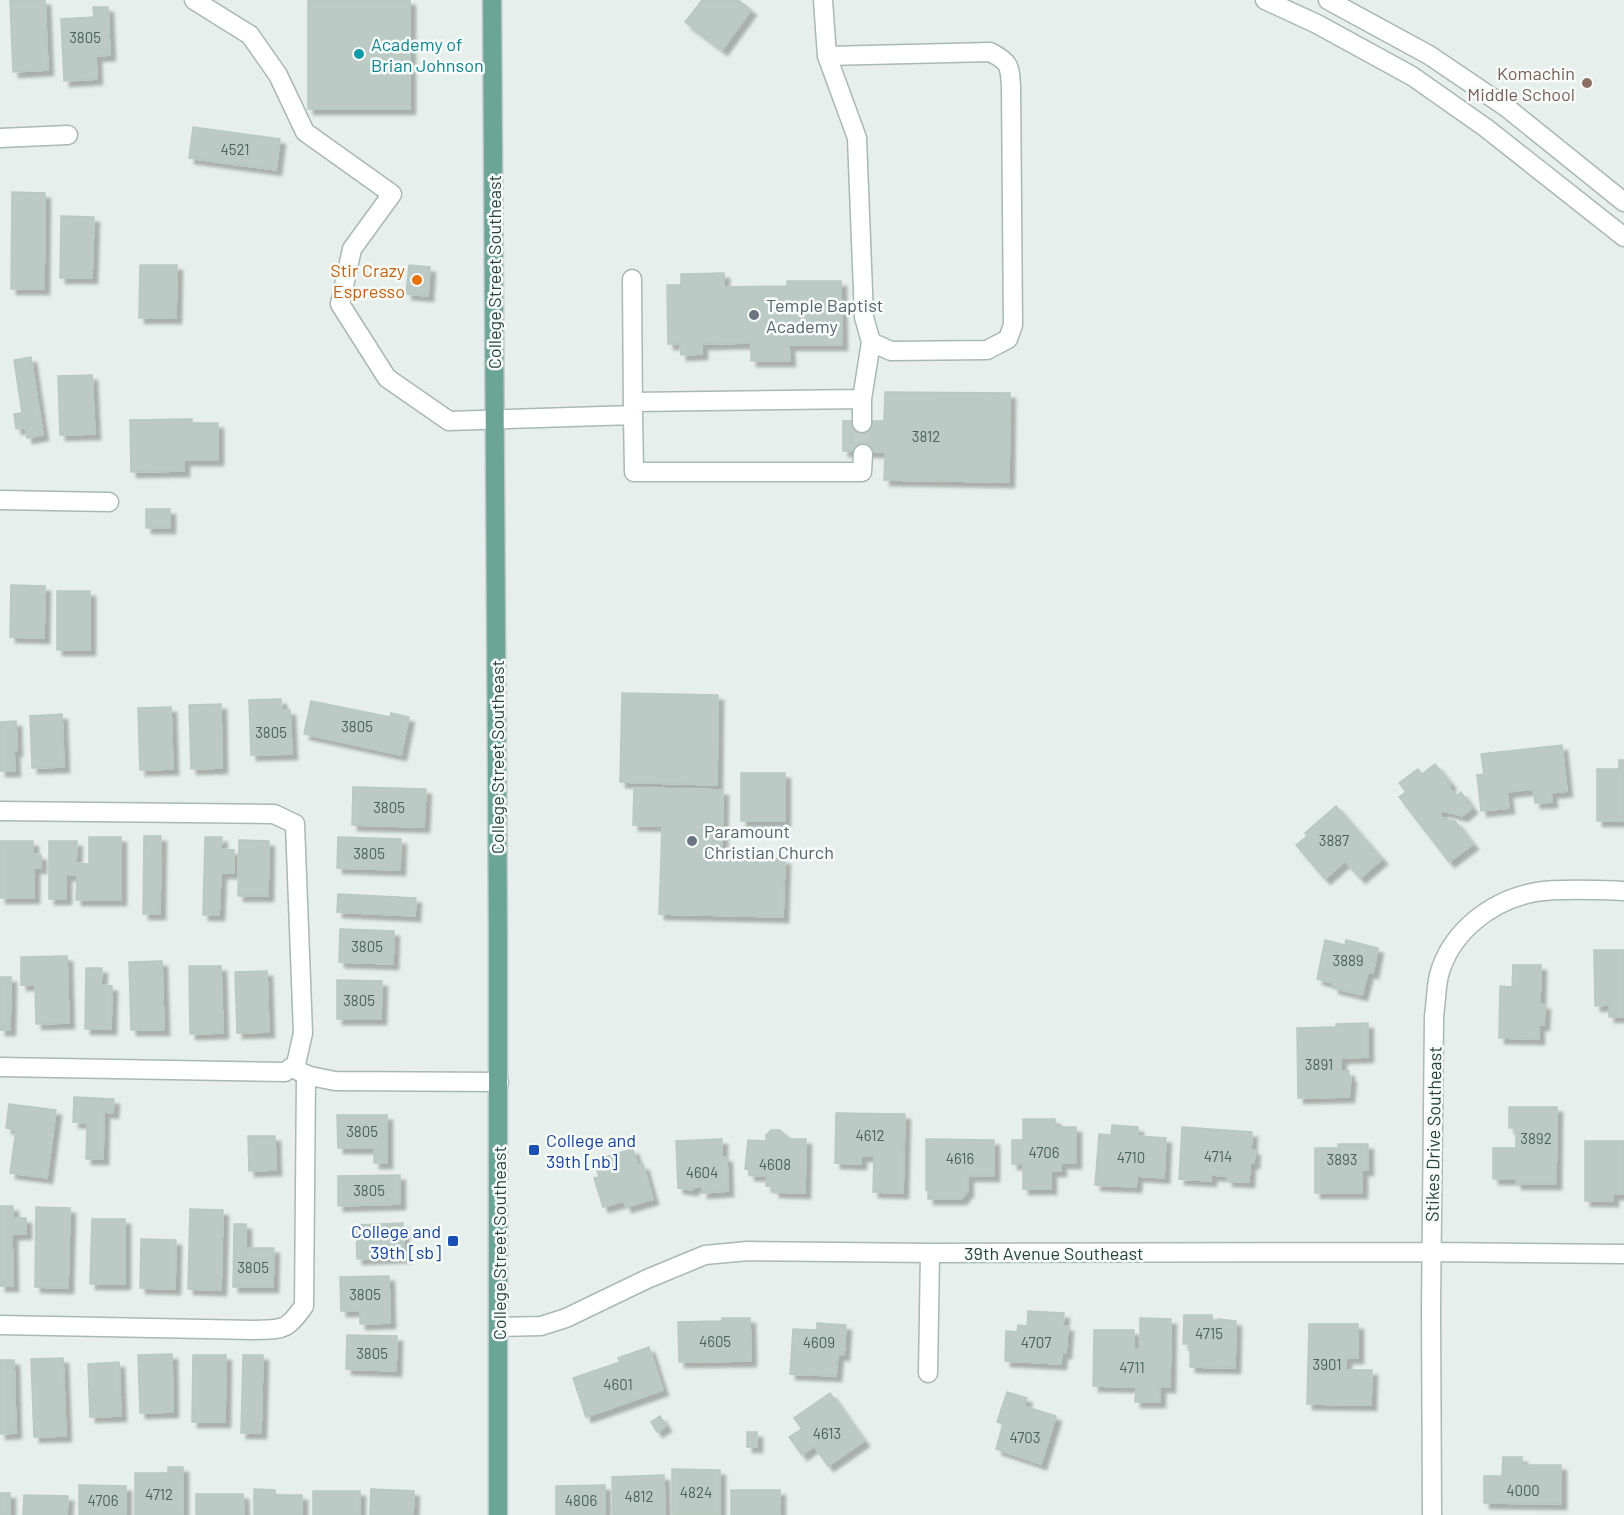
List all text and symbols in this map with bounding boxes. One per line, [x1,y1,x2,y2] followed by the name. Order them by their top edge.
[69,28,101,46] house number: 3805
[371,33,484,76] place label: Academy of Brian Johnson
[352,47,366,61] marker: Academy of Brian Johnson
[1467,62,1575,105] place label: Komachin Middle School
[1580,76,1594,90] marker: Komachin Middle School
[220,140,250,158] house number: 4521
[483,175,505,369] street label: College Street Southeast
[330,259,405,302] place label: Stir Crazy Espresso
[410,273,424,287] marker: Stir Crazy Espresso
[766,294,883,337] place label: Temple Baptist Academy
[747,308,761,322] marker: Temple Baptist Academy
[912,427,940,445] house number: 3812
[486,660,508,854] street label: College Street Southeast
[341,717,373,735] house number: 3805
[255,723,287,741] house number: 3805
[373,798,405,816] house number: 3805
[704,820,834,863] place label: Paramount Christian Church
[1319,831,1349,849] house number: 3887
[685,834,699,848] marker: Paramount Christian Church
[353,844,385,862] house number: 3805
[351,937,383,955] house number: 3805
[1332,951,1364,969] house number: 3889
[343,991,375,1009] house number: 3805
[1420,1046,1446,1222] street label: Stikes Drive Southeast
[1305,1055,1333,1073] house number: 3891
[346,1122,378,1140] house number: 3805
[855,1126,885,1144] house number: 4612
[546,1129,636,1172] place label: College and 39th [nb]
[1520,1129,1552,1147] house number: 3892
[527,1143,541,1157] marker: College and 39th [nb]
[1028,1143,1060,1161] house number: 4706
[488,1146,510,1340] street label: College Street Southeast
[1204,1147,1232,1165] house number: 4714
[1117,1148,1145,1166] house number: 4710
[946,1149,974,1167] house number: 4616
[1326,1150,1358,1168] house number: 3893
[759,1155,791,1173] house number: 4608
[686,1163,718,1181] house number: 4604
[353,1181,385,1199] house number: 3805
[351,1220,441,1263] place label: College and 39th [sb]
[446,1234,460,1248] marker: College and 39th [sb]
[964,1242,1144,1264] street label: 39th Avenue Southeast
[237,1258,269,1276] house number: 3805
[349,1285,381,1303] house number: 3805
[1195,1324,1223,1342] house number: 4715
[699,1332,731,1350] house number: 4605
[803,1333,835,1351] house number: 4609
[1021,1333,1051,1351] house number: 4707
[356,1344,388,1362] house number: 3805
[1313,1355,1341,1373] house number: 3901
[1119,1358,1145,1376] house number: 4711
[603,1375,633,1393] house number: 4601
[813,1424,841,1442] house number: 4613
[1009,1428,1041,1446] house number: 4703
[1506,1481,1540,1499] house number: 4000
[680,1483,712,1501] house number: 4824
[145,1485,173,1503] house number: 4712
[625,1487,653,1505] house number: 4812
[87,1491,119,1509] house number: 4706
[565,1491,597,1509] house number: 4806

